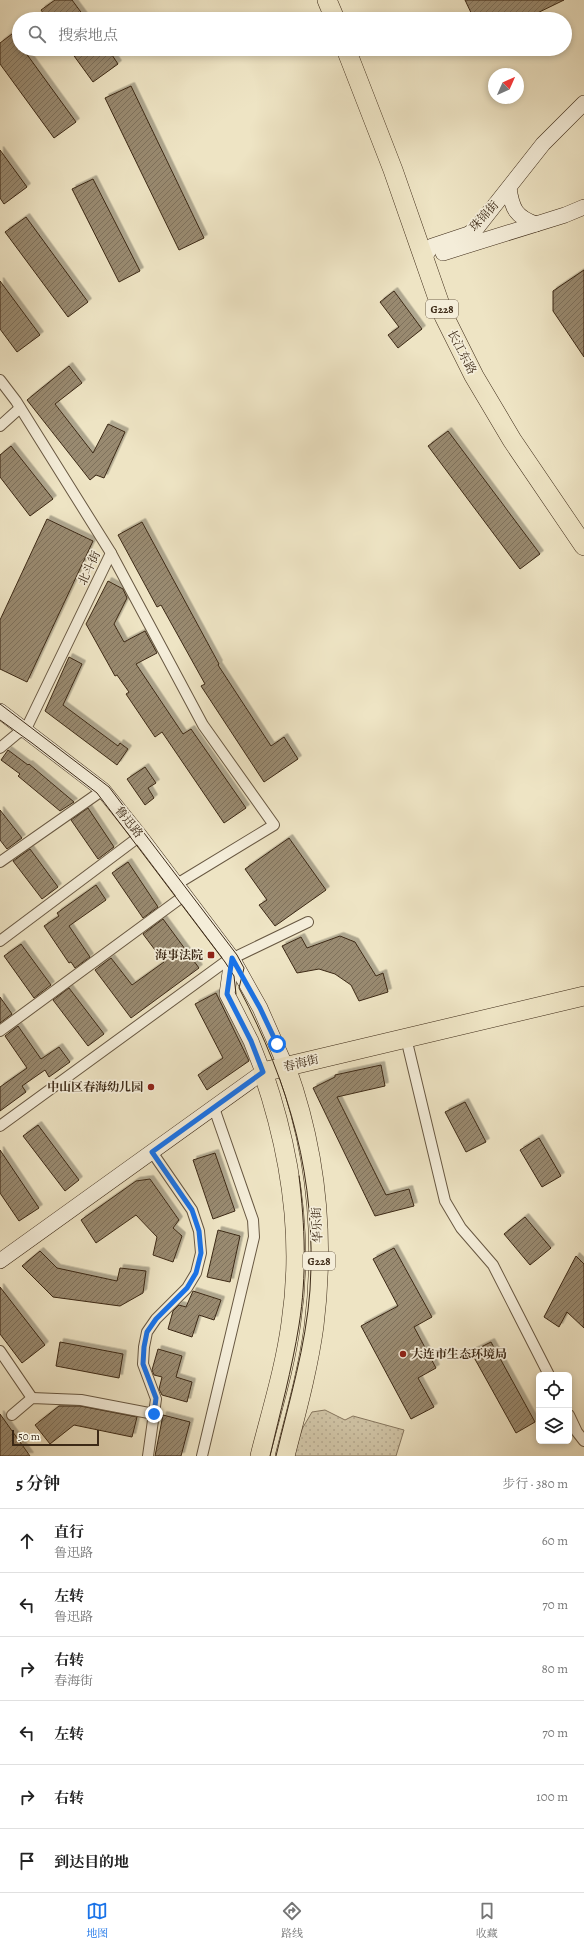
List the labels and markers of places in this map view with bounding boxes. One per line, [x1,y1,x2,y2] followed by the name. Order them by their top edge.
[155,947,203,963] place label: 海事法院
[206,950,216,960] marker: 海事法院
[47,1079,143,1095] place label: 中山区春海幼儿园
[146,1082,156,1092] marker: 中山区春海幼儿园
[411,1346,507,1362] place label: 大连市生态环境局
[398,1349,408,1359] marker: 大连市生态环境局

